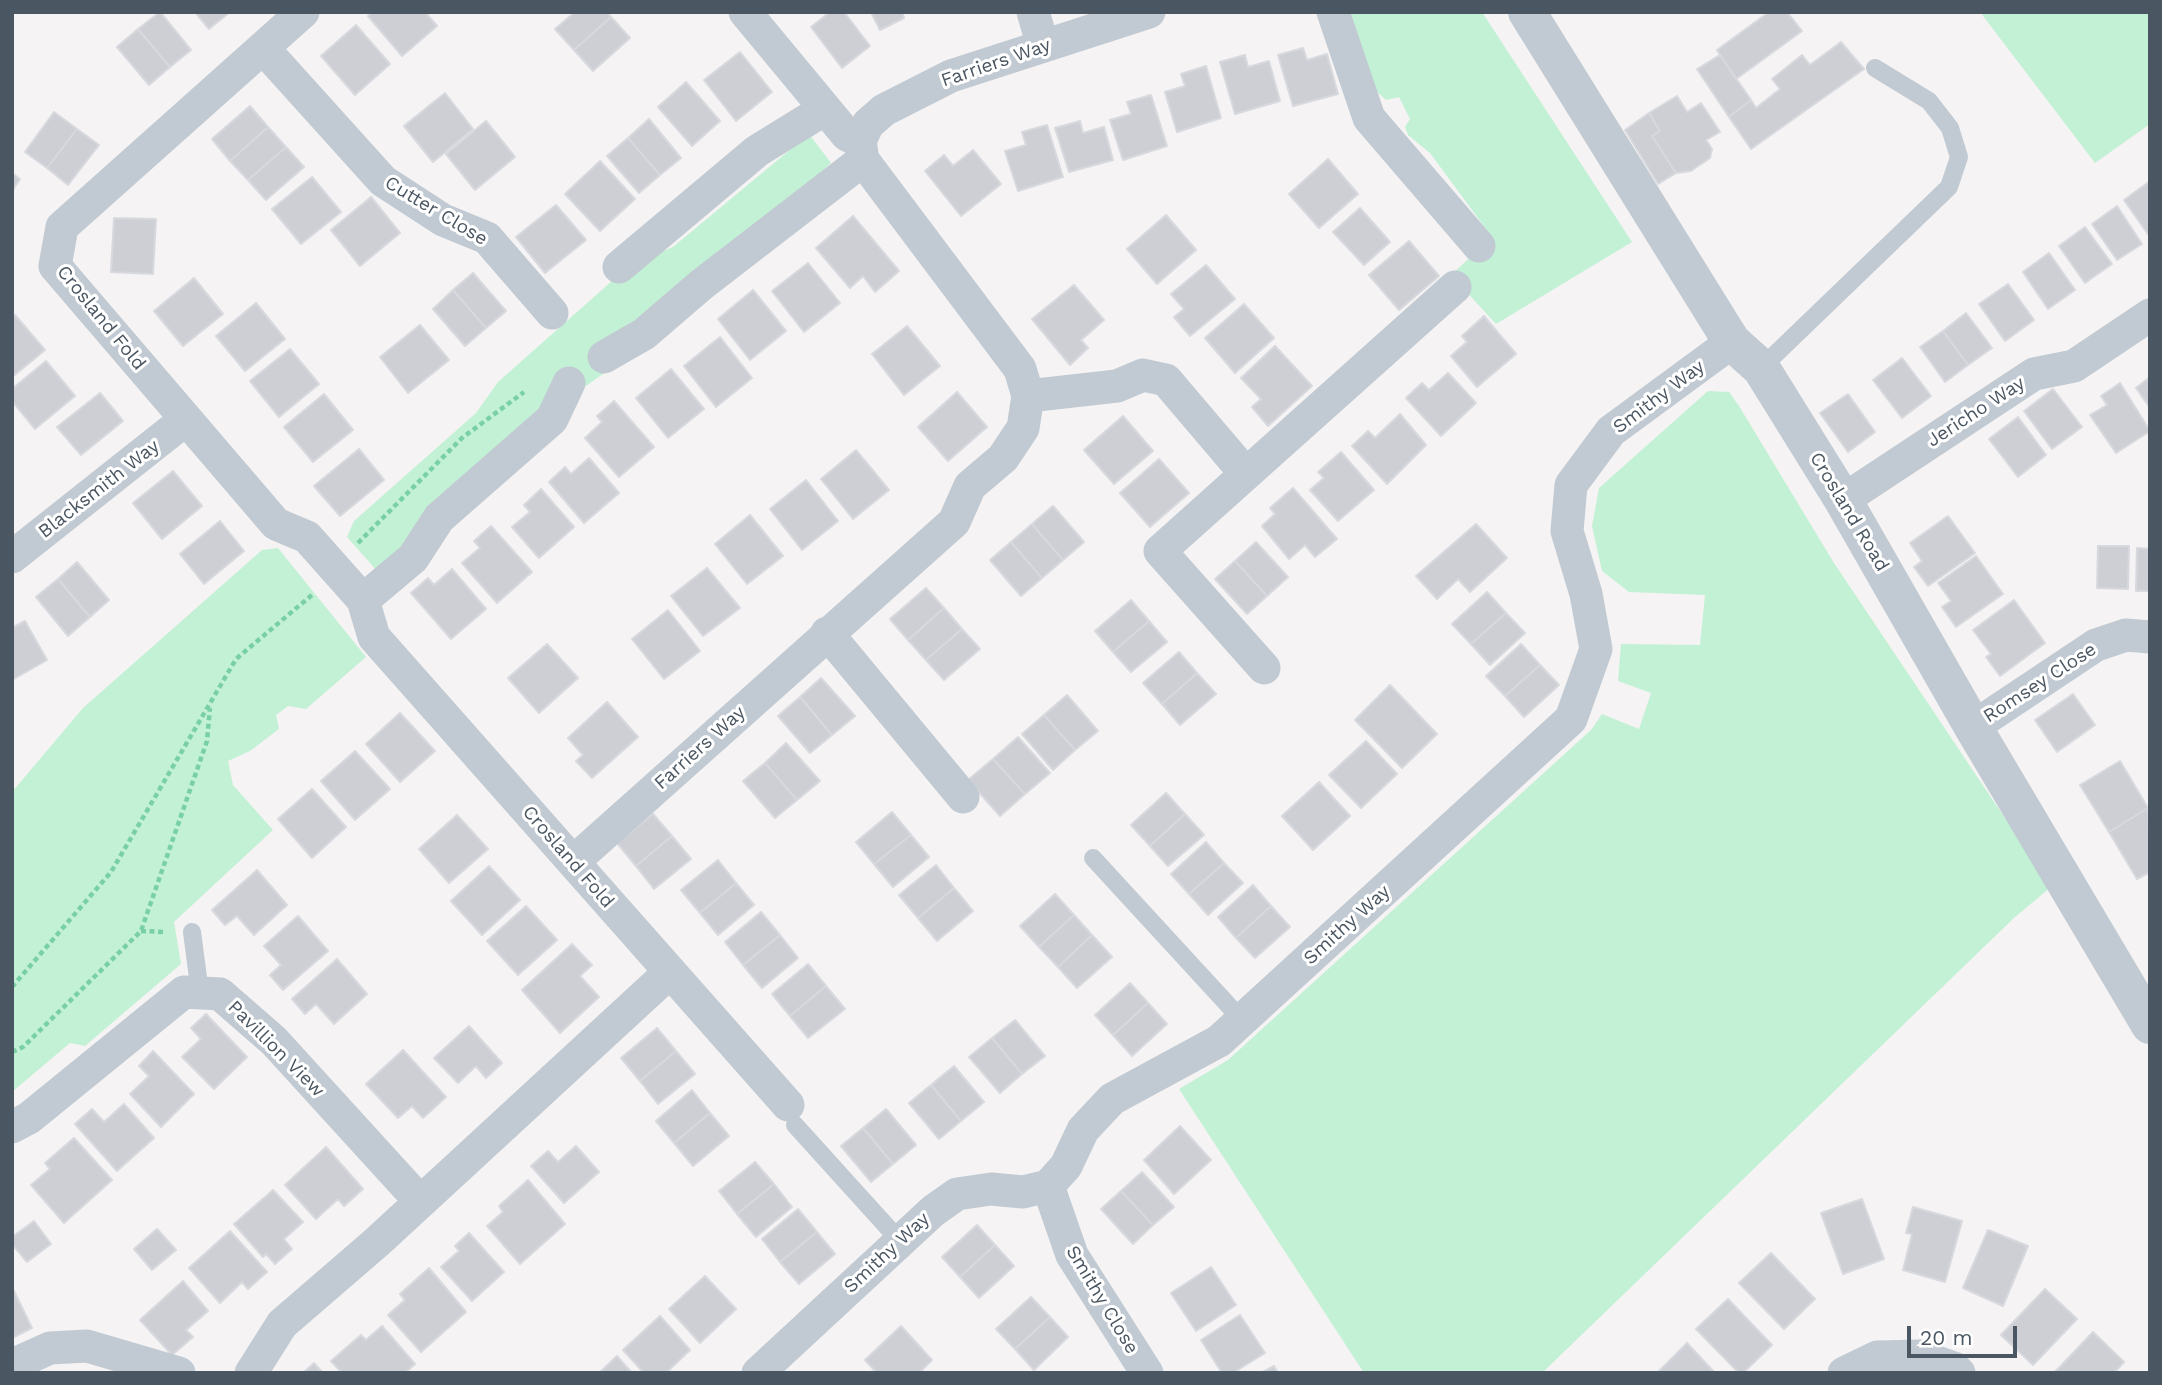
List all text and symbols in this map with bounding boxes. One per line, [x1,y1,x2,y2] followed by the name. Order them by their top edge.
[938,34,1054,92] street label: Farriers Way
[380,171,492,251] street label: Cutter Close
[52,261,150,375] street label: Crosland Fold
[1609,355,1709,439] street label: Smithy Way
[1923,372,2029,452] street label: Jericho Way
[34,435,164,543] street label: Blacksmith Way
[1804,448,1894,576] street label: Crosland Road
[1979,638,2101,728] street label: Romsey Close
[650,701,750,795] street label: Farriers Way
[517,801,619,913] street label: Crosland Fold
[1299,880,1395,970] street label: Smithy Way
[223,996,329,1102] street label: Pavillion View
[840,1208,934,1298] street label: Smithy Way
[1061,1242,1143,1358] street label: Smithy Close
[1910,1312,2020,1356] scale bar
[1920,1325,1972,1350] text: 20 m

